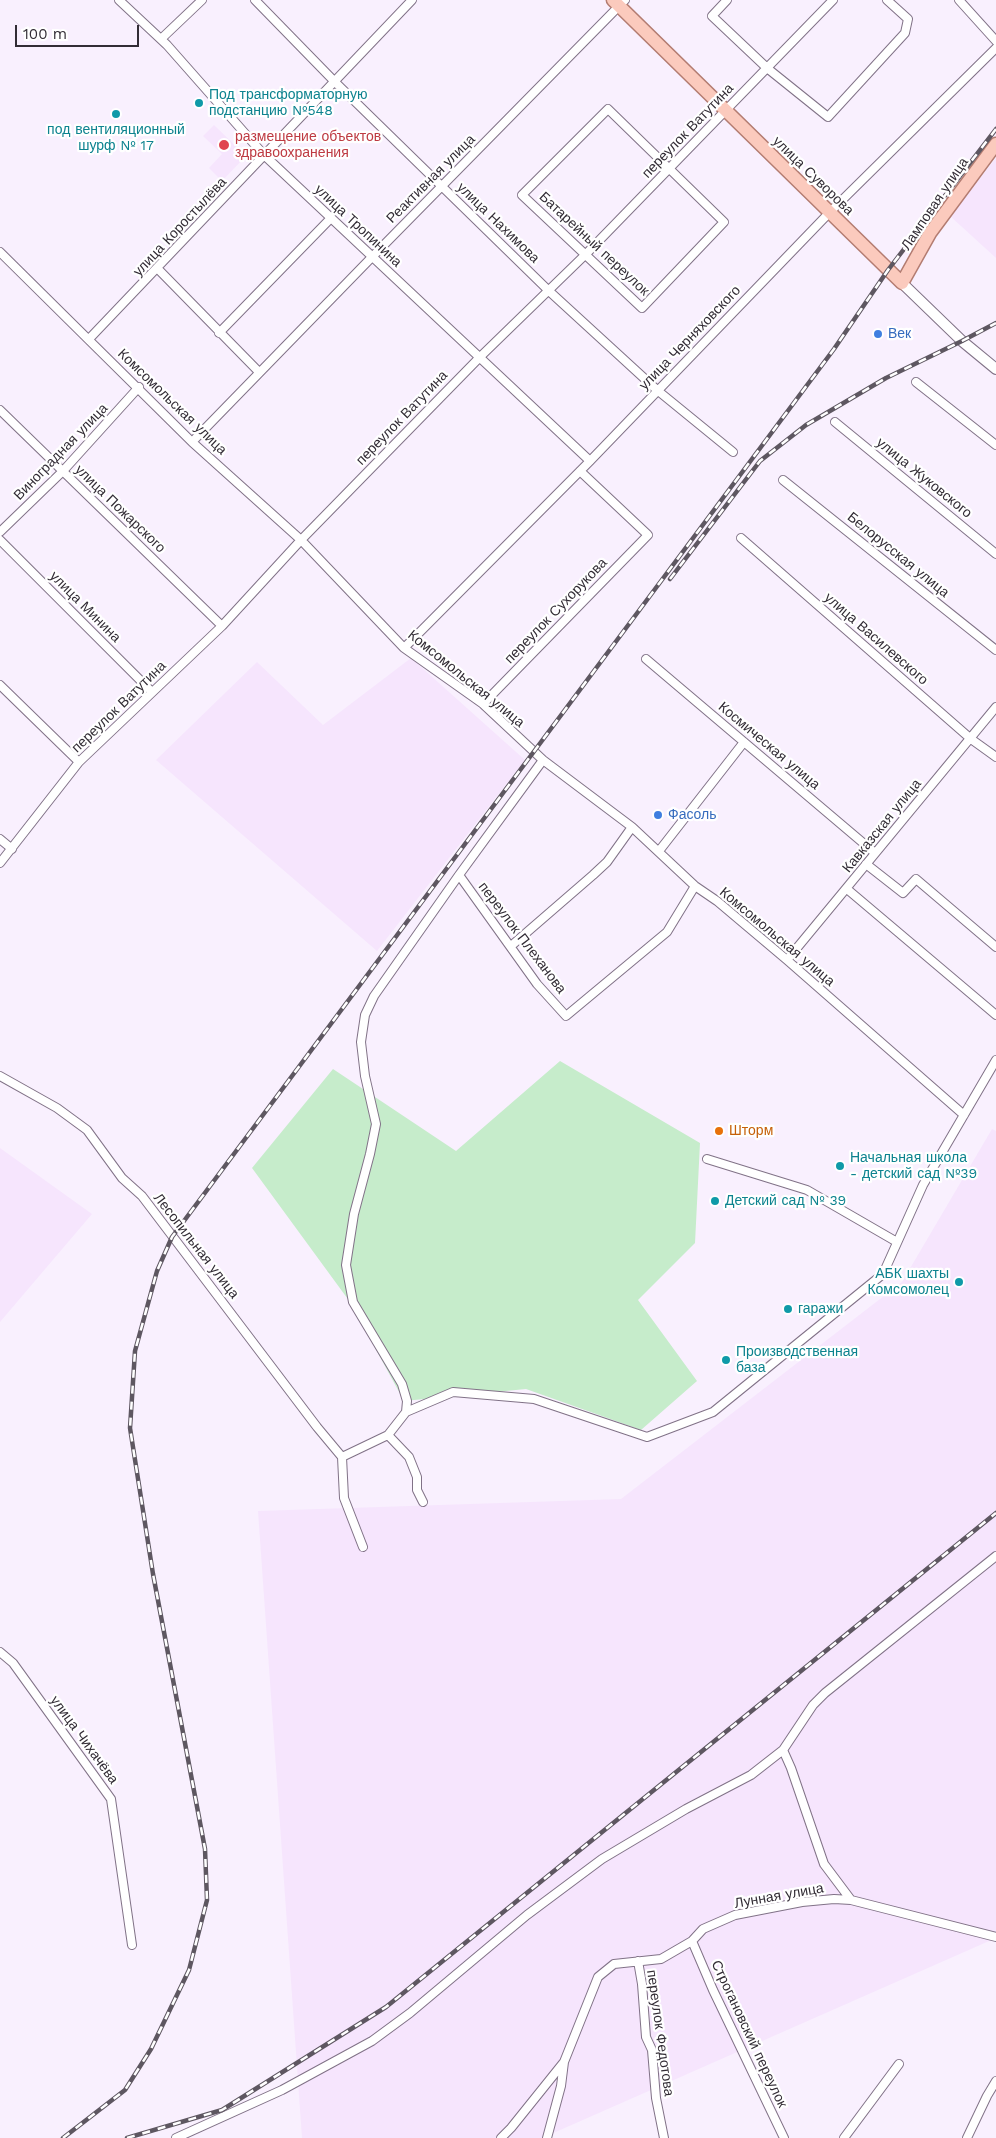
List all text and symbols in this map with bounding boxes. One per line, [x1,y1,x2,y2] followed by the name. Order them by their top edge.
[18,15,141,47] scale bar
[23,25,67,43] text: 100 m
[639,80,737,182] street label: переулок Ватутина
[209,87,367,120] place label: Под трансформаторную подстанцию №548
[193,97,205,109] marker: Под трансформаторную подстанцию №548
[110,108,122,120] marker: под вентиляционный шурф № 17
[47,122,185,154] place label: под вентиляционный шурф № 17
[235,129,381,162] place label: размещение объектов здравоохранения
[383,131,479,227] street label: Реактивная улица
[769,133,857,219] street label: улица Суворова
[217,138,231,152] marker: размещение объектов здравоохранения
[898,155,972,253] street label: Ламповая улица
[130,174,230,280] street label: улица Коростылёва
[453,179,543,267] street label: улица Нахимова
[311,181,405,271] street label: улица Тропинина
[536,189,652,299] street label: Батарейный переулок
[636,282,744,394] street label: улица Черняховского
[888,326,911,342] place label: Век
[872,328,884,340] marker: Век
[114,346,230,458] street label: Комсомольская улица
[353,367,451,469] street label: переулок Ватутина
[11,400,111,504] street label: Виноградная улица
[873,434,975,522] street label: улица Жуковского
[71,461,169,557] street label: улица Пожарского
[844,509,952,601] street label: Белорусская улица
[501,555,611,667] street label: переулок Сухорукова
[46,568,124,646] street label: улица Минина
[821,589,931,689] street label: улица Василевского
[404,627,528,731] street label: Комсомольская улица
[68,658,170,756] street label: переулок Ватутина
[715,699,823,793] street label: Космическая улица
[839,776,925,876] street label: Кавказская улица
[668,807,717,823] place label: Фасоль
[652,809,664,821] marker: Фасоль
[475,879,569,997] street label: переулок Плеханова
[716,884,838,990] street label: Комсомольская улица
[729,1123,773,1139] place label: Шторм
[713,1125,725,1137] marker: Шторм
[850,1150,977,1182] place label: Начальная школа - детский сад №39
[834,1160,846,1172] marker: Начальная школа - детский сад №39
[150,1190,242,1302] street label: Лесопильная улица
[725,1193,846,1209] place label: Детский сад № 39
[709,1195,721,1207] marker: Детский сад № 39
[867,1266,949,1298] place label: АБК шахты Комсомолец
[953,1276,965,1288] marker: АБК шахты Комсомолец
[798,1301,843,1317] place label: гаражи
[782,1303,794,1315] marker: гаражи
[736,1344,858,1376] place label: Производственная база
[720,1354,732,1366] marker: Производственная база
[46,1693,122,1787] street label: улица Чихачёва
[733,1880,825,1912] street label: Лунная улица
[707,1958,791,2110] street label: Строгановский переулок
[643,1969,677,2097] street label: переулок Федотова

